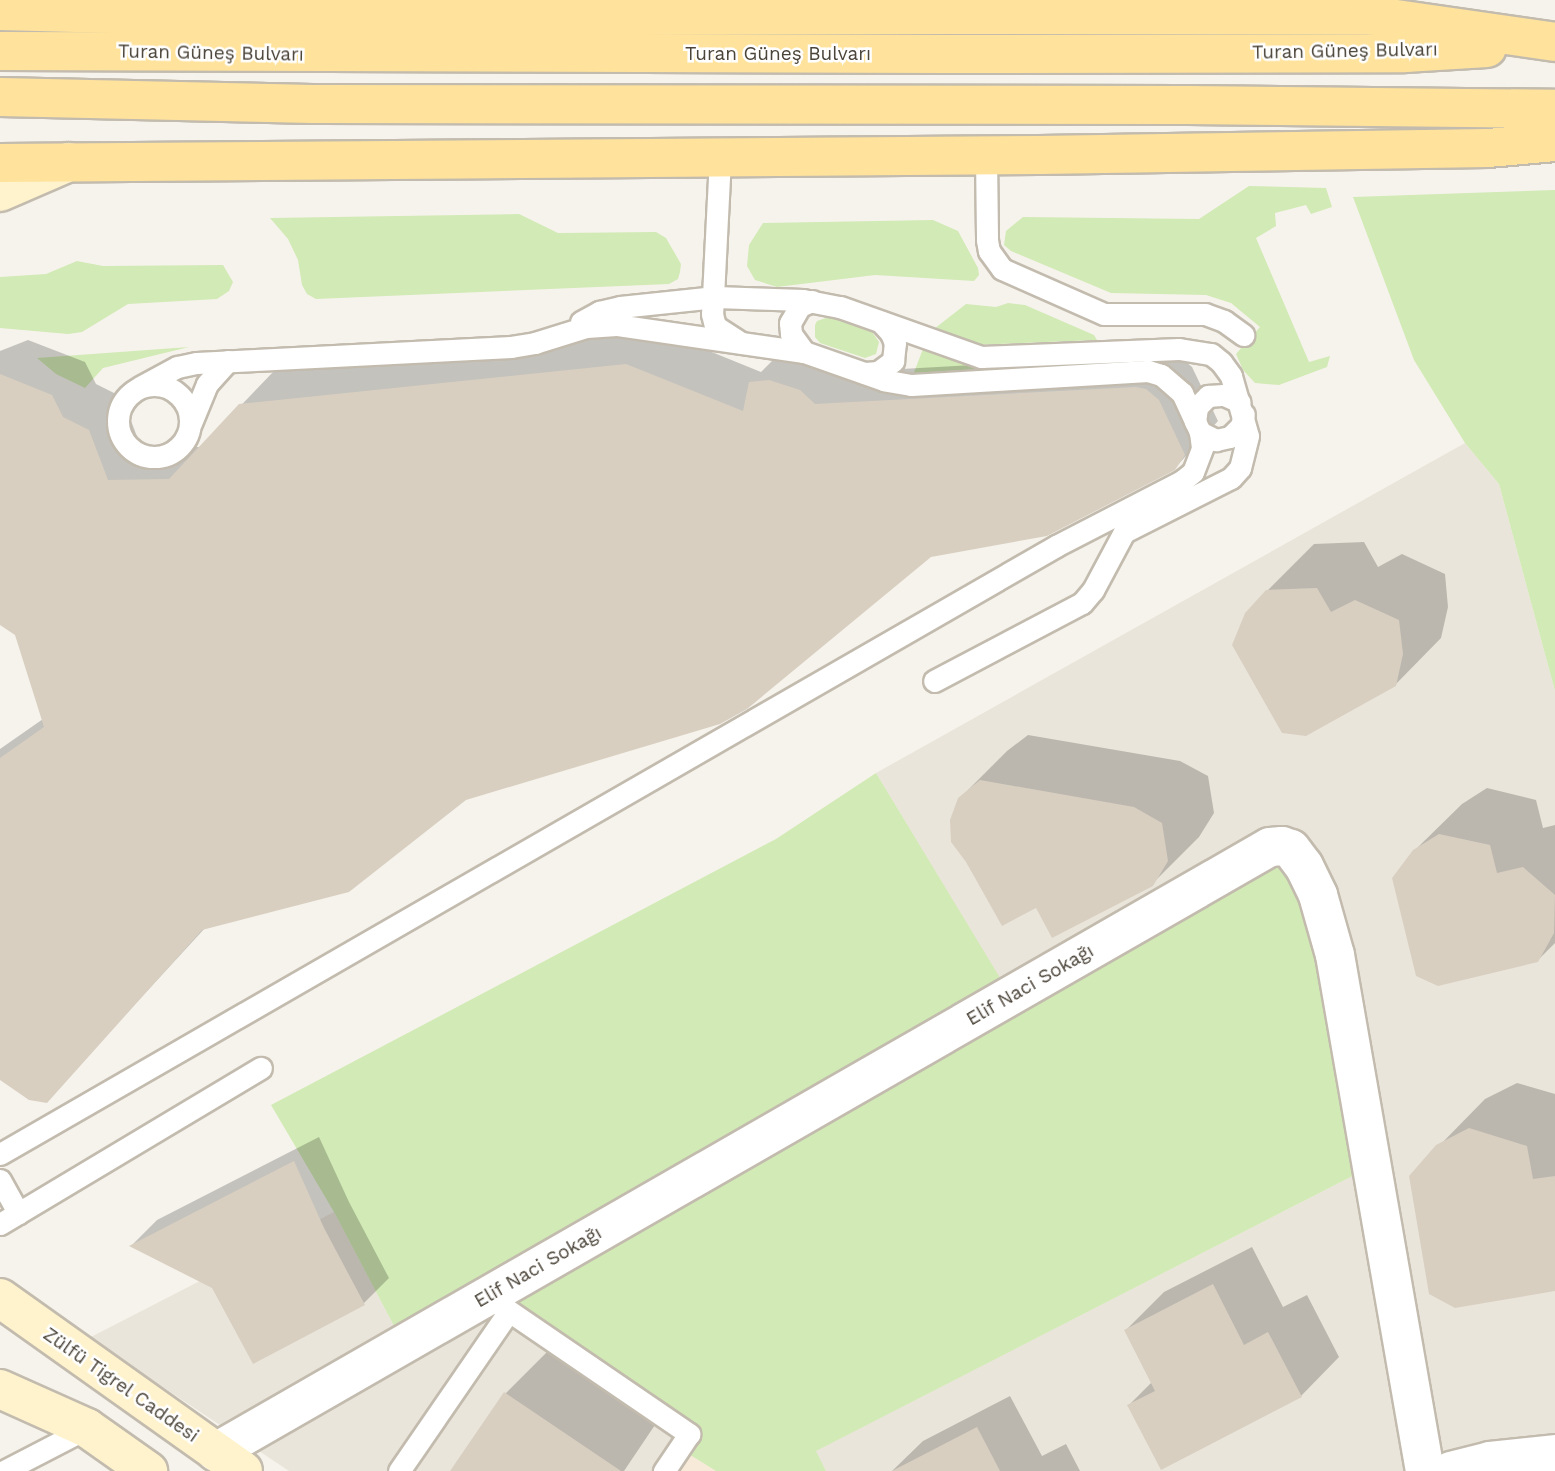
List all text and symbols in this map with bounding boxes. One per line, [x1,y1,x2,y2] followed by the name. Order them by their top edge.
[1252,38,1438,64] street label: Turan Güneş Bulvarı
[118,40,304,66] street label: Turan Güneş Bulvarı
[685,43,871,65] street label: Turan Güneş Bulvarı
[962,939,1098,1031] street label: Elif Naci Sokağı
[470,1221,606,1313] street label: Elif Naci Sokağı
[38,1322,204,1448] street label: Zülfü Tigrel Caddesi

